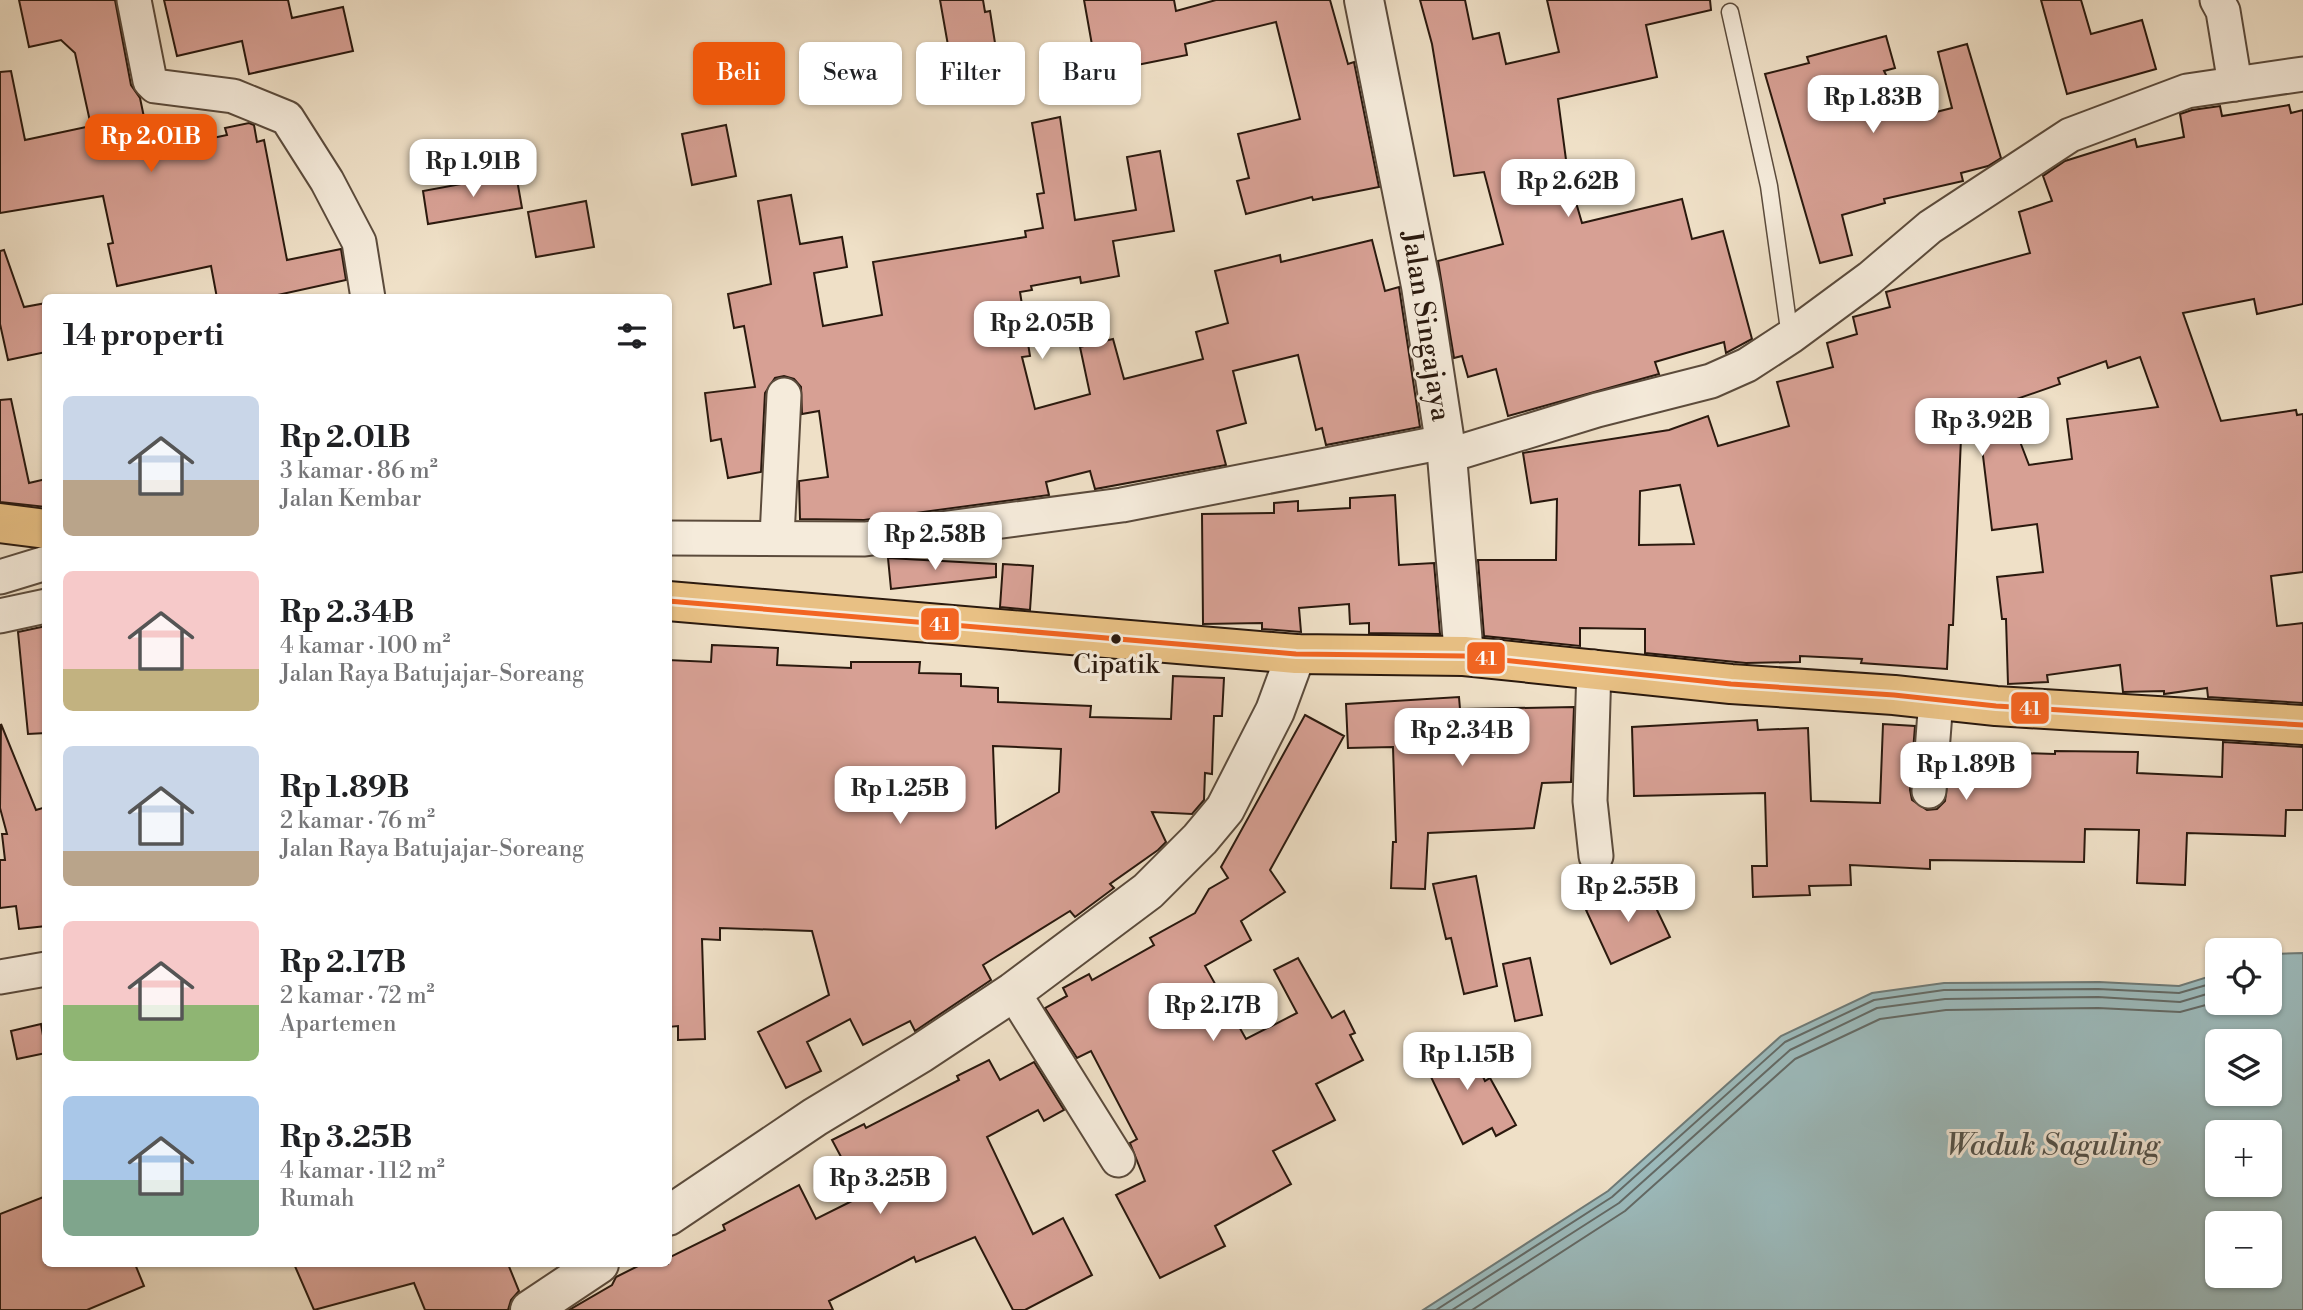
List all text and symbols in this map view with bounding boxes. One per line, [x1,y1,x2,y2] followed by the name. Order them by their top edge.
[693,42,785,105] chip: Beli
[799,42,902,105] chip: Sewa
[916,42,1025,105] chip: Filter
[1039,42,1141,105] chip: Baru
[1801,76,1945,135] pin: Rp 1.83B
[1824,84,1922,112] text: Rp 1.83B
[79,114,223,174] pin: Rp 2.01B
[101,123,201,151] text: Rp 2.01B
[401,140,545,199] pin: Rp 1.91B
[426,148,520,176] text: Rp 1.91B
[1496,160,1640,219] pin: Rp 2.62B
[1517,168,1619,196] text: Rp 2.62B
[1394,227,1458,424] street label: Jalan Singajaya
[970,302,1114,361] pin: Rp 2.05B
[990,310,1094,338] text: Rp 2.05B
[63,317,224,355] text: 14 properti
[613,317,651,355] icon: filters
[1910,398,2054,458] pin: Rp 3.92B
[1931,407,2033,435] text: Rp 3.92B
[280,419,411,457] text: Rp 2.01B
[119,424,203,508] icon: home
[280,457,438,485] text: 3 kamar · 86 m²
[280,485,421,513] text: Jalan Kembar
[863,512,1007,572] pin: Rp 2.58B
[884,521,986,549] text: Rp 2.58B
[280,594,414,632] text: Rp 2.34B
[119,599,203,683] icon: home
[920,607,960,641] line badge: 41
[929,613,951,637] text: 41
[280,632,450,660] text: 4 kamar · 100 m²
[1109,632,1123,646] marker: Cipatik
[1466,641,1506,675] line badge: 41
[1475,647,1497,671] text: 41
[1073,649,1160,681] place label: Cipatik
[280,660,584,688] text: Jalan Raya Batujajar-Soreang
[2010,691,2050,725] line badge: 41
[2019,697,2041,721] text: 41
[1390,708,1534,768] pin: Rp 2.34B
[1411,717,1513,745] text: Rp 2.34B
[1894,742,2038,802] pin: Rp 1.89B
[1916,751,2016,779] text: Rp 1.89B
[828,766,972,826] pin: Rp 1.25B
[280,769,409,807] text: Rp 1.89B
[119,774,203,858] icon: home
[851,775,949,803] text: Rp 1.25B
[280,807,435,835] text: 2 kamar · 76 m²
[280,835,584,863] text: Jalan Raya Batujajar-Soreang
[1556,864,1700,924] pin: Rp 2.55B
[1577,873,1679,901] text: Rp 2.55B
[2205,938,2282,1288] map controls
[2205,938,2282,1015] button: locate
[280,944,406,982] text: Rp 2.17B
[119,949,203,1033] icon: home
[280,982,435,1010] text: 2 kamar · 72 m²
[1141,984,1285,1043] pin: Rp 2.17B
[1165,992,1261,1020] text: Rp 2.17B
[280,1010,396,1038] text: Apartemen
[2205,1029,2282,1106] button: layers
[1395,1032,1539,1092] pin: Rp 1.15B
[1419,1041,1515,1069] text: Rp 1.15B
[280,1119,412,1157] text: Rp 3.25B
[2205,1120,2282,1197] button: +
[119,1124,203,1208] icon: home
[1946,1127,2161,1165] water label: Waduk Saguling
[808,1156,952,1216] pin: Rp 3.25B
[280,1157,445,1185] text: 4 kamar · 112 m²
[829,1165,931,1193] text: Rp 3.25B
[280,1185,355,1213] text: Rumah
[2205,1211,2282,1288] button: −

